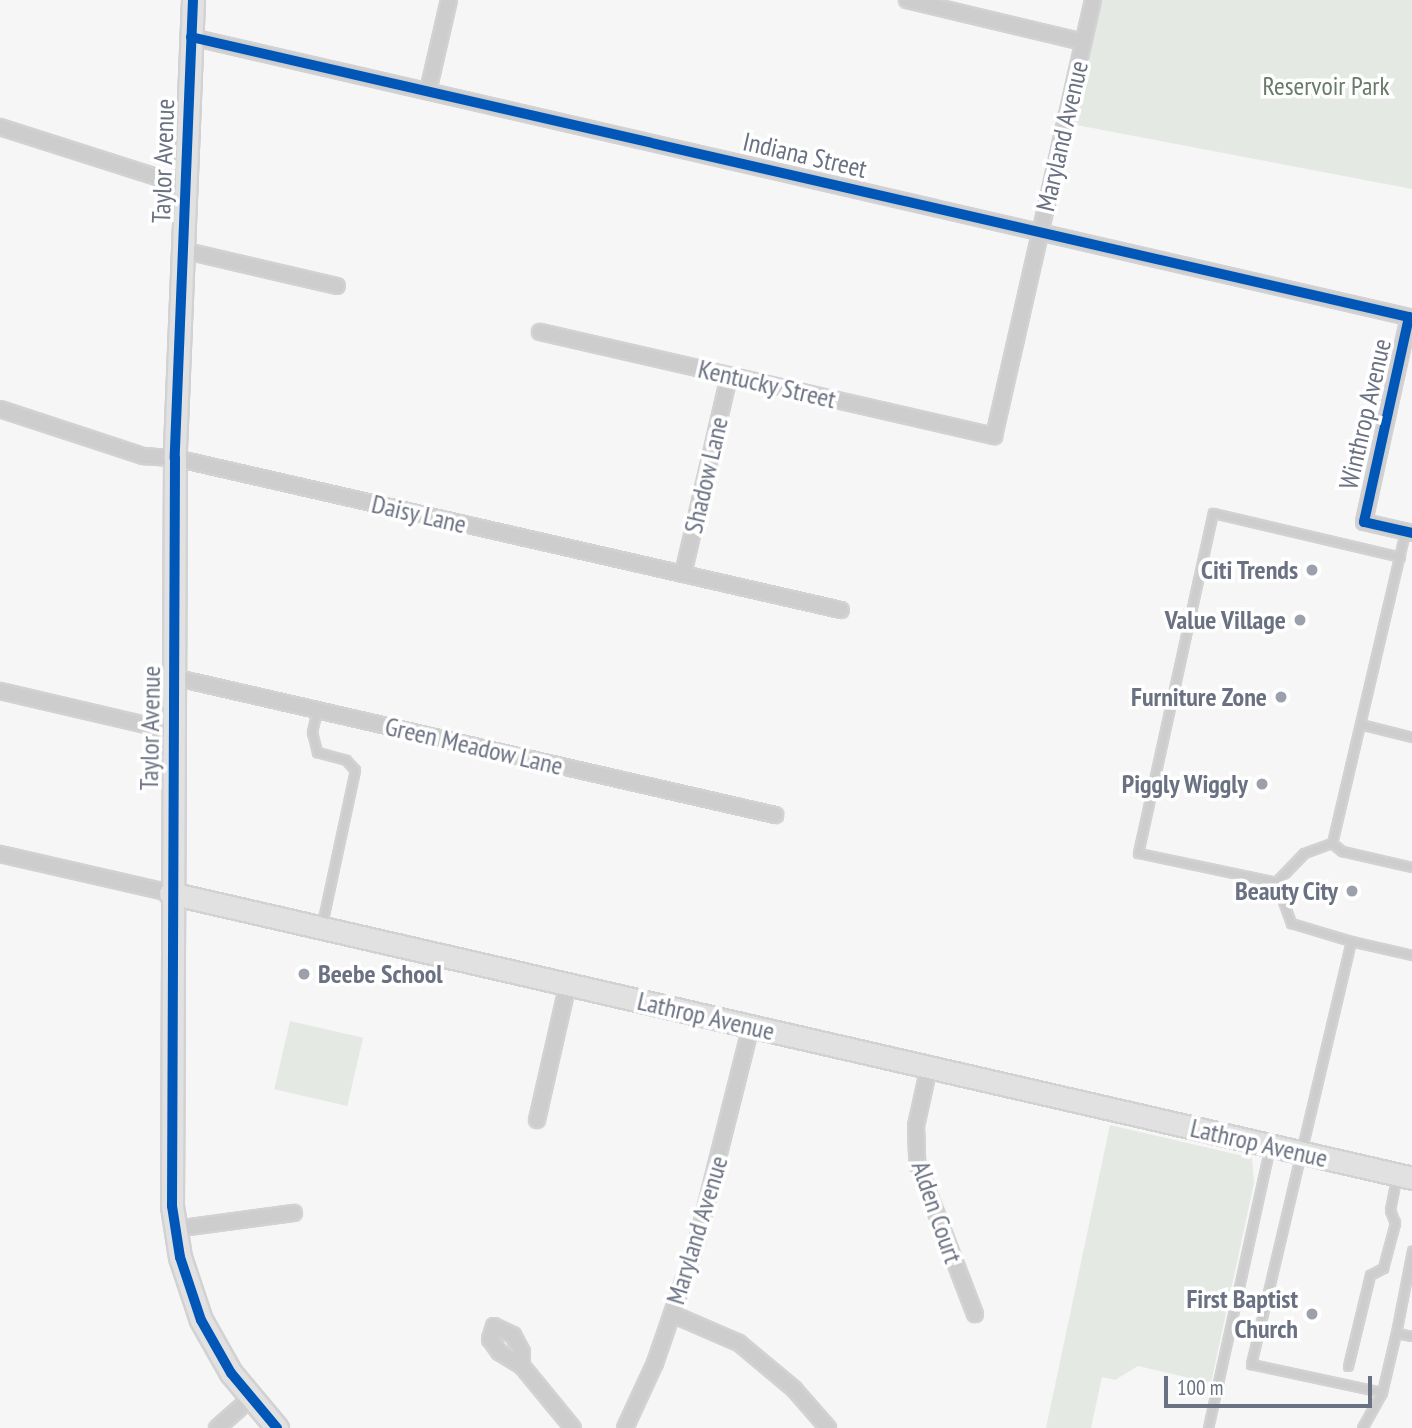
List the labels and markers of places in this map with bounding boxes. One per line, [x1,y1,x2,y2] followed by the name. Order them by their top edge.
[1200,554,1298,586] place label: Citi Trends
[1304,562,1320,578] marker: Citi Trends
[1164,604,1286,636] place label: Value Village
[1292,612,1308,628] marker: Value Village
[1131,681,1267,713] place label: Furniture Zone
[1273,689,1289,705] marker: Furniture Zone
[1120,768,1248,800] place label: Piggly Wiggly
[1254,776,1270,792] marker: Piggly Wiggly
[1234,875,1338,907] place label: Beauty City
[1344,883,1360,899] marker: Beauty City
[318,958,443,990] place label: Beebe School
[296,966,312,982] marker: Beebe School
[1186,1283,1298,1344] place label: First Baptist Church
[1304,1306,1320,1322] marker: First Baptist Church

